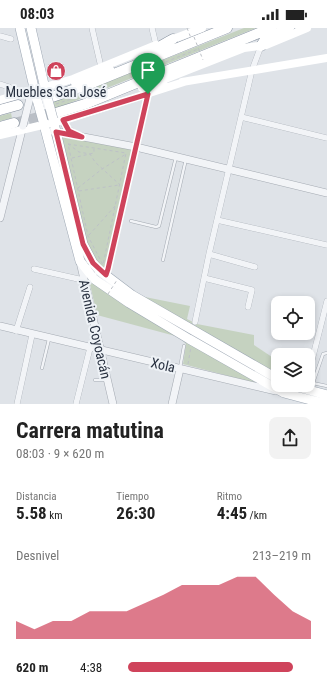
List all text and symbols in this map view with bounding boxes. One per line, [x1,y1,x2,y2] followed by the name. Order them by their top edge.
[20,5,54,23] text: 08:03
[131,53,165,94] pin
[137,59,159,81] icon: arrive
[45,60,67,82] shop icon: Muebles San José
[6,84,107,100] place label: Muebles San José
[76,278,114,380] street label: Avenida Coyoacán
[271,296,315,392] map controls
[271,296,315,340] button: locate
[271,348,315,392] button: layers
[149,354,177,376] street label: Xola
[269,417,311,459] button: share
[16,418,164,443] text: Carrera matutina
[16,446,104,461] text: 08:03 · 9 × 620 m
[16,490,57,503] text: Distancia
[116,490,149,503] text: Tiempo
[217,490,242,503] text: Ritmo
[16,503,47,523] text: 5.58
[116,503,155,523] text: 26:30
[217,503,247,523] text: 4:45
[47,509,62,522] text: km
[247,509,267,522] text: /km
[16,548,59,563] text: Desnivel
[252,548,311,563] text: 213–219 m
[16,660,48,675] text: 620 m
[80,660,102,675] text: 4:38

